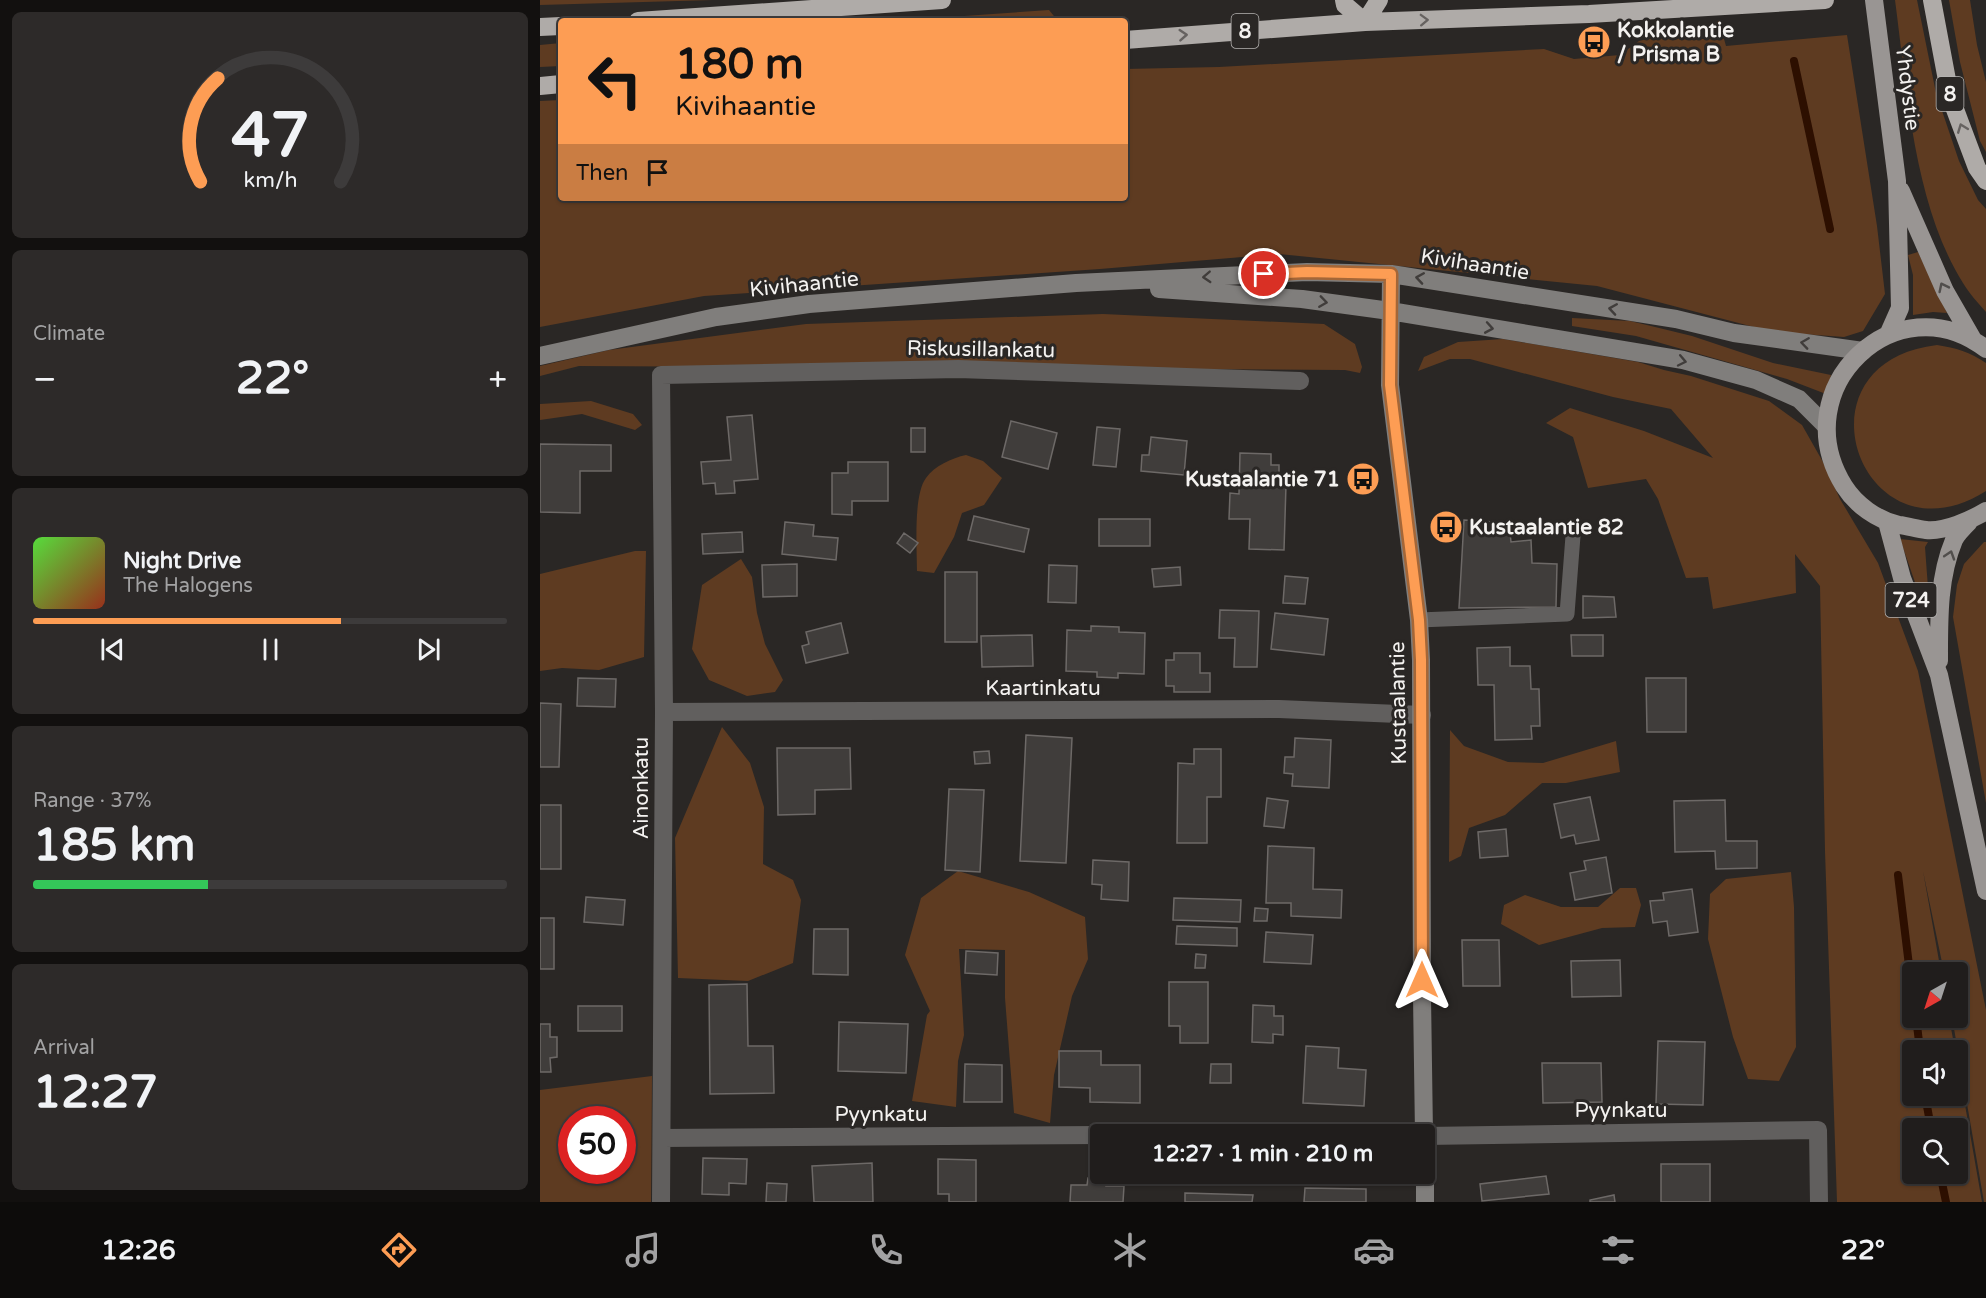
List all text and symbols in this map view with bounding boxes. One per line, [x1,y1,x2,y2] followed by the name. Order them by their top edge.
[1419,13,1428,26] one-way arrow
[1232,14,1258,48] road number: 8
[1617,18,1734,67] place label: Kokkolantie / Prisma B
[1576,24,1612,60] bus stop icon: Kokkolantie / Prisma B
[1179,29,1188,42] one-way arrow
[675,39,804,90] text: 180 m
[576,42,654,120] icon: left
[1890,44,1925,132] street label: Yhdystie
[1936,77,1964,111] road number: 8
[675,90,816,123] text: Kivihaantie
[231,99,309,174] text: 47
[1957,123,1969,134] one-way arrow
[641,156,674,189] icon: arrive
[576,160,629,186] text: Then
[243,167,297,193] text: km/h
[1419,244,1531,285] street label: Kivihaantie
[1238,248,1289,299] pin
[1247,257,1280,290] icon: arrive
[748,266,860,303] street label: Kivihaantie
[1203,270,1212,283] one-way arrow
[1415,273,1425,285] one-way arrow
[1939,282,1951,293] one-way arrow
[1318,295,1328,307] one-way arrow
[1608,304,1617,316] one-way arrow
[1485,321,1494,333] one-way arrow
[33,322,105,346] text: Climate
[907,336,1055,363] street label: Riskusillankatu
[1800,337,1809,349] one-way arrow
[236,352,309,406] text: 22°
[1676,354,1686,367] one-way arrow
[33,360,57,399] text: −
[488,360,507,399] text: +
[1345,461,1381,497] bus stop icon: Kustaalantie 71
[1185,467,1340,492] place label: Kustaalantie 71
[1428,509,1464,545] bus stop icon: Kustaalantie 82
[1469,515,1624,540] place label: Kustaalantie 82
[123,548,241,574] text: Night Drive
[1942,550,1955,561] one-way arrow
[123,574,253,598] text: The Halogens
[1886,583,1936,617] road number: 724
[96,633,129,666] icon: previous
[254,633,287,666] icon: pause
[412,633,445,666] icon: next
[1385,641,1412,765] street label: Kustaalantie
[985,676,1101,701] street label: Kaartinkatu
[629,737,654,839] street label: Ainonkatu
[33,789,152,813] text: Range · 37%
[33,819,195,873] text: 185 km
[1390,948,1454,1012] position arrow
[1902,962,1968,1028] north arrow
[1902,962,1968,1184] map controls
[33,1036,95,1060] text: Arrival
[1902,1040,1968,1106] button: sound
[33,1066,158,1120] text: 12:27
[1574,1098,1668,1123] street label: Pyynkatu
[834,1102,928,1127] street label: Pyynkatu
[558,1106,636,1184] speed limit sign: 50
[1902,1118,1968,1184] button: search
[1152,1141,1373,1167] text: 12:27 · 1 min · 210 m
[378,1229,420,1271] icon: directions
[622,1229,664,1271] icon: music
[865,1229,907,1271] icon: phone
[1109,1229,1151,1271] icon: climate
[1353,1229,1395,1271] icon: car
[1597,1229,1639,1271] icon: filters
[101,1234,176,1267] text: 12:26
[1841,1234,1885,1267] text: 22°

